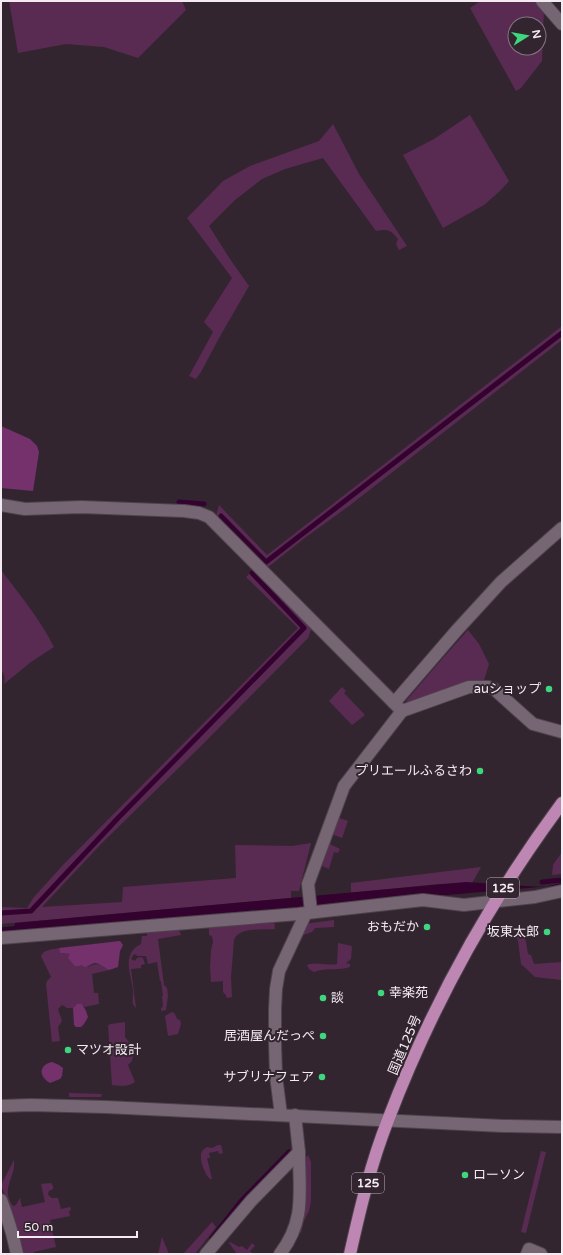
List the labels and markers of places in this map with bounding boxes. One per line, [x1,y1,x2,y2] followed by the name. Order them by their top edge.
[474,681,541,697] place label: auショップ
[544,684,554,694] marker: auショップ
[355,763,472,779] place label: プリエールふるさわ
[475,766,485,776] marker: プリエールふるさわ
[367,919,419,935] place label: おもだか
[422,922,432,932] marker: おもだか
[487,924,539,940] place label: 坂東太郎
[542,927,552,937] marker: 坂東太郎
[389,985,428,1001] place label: 幸楽苑
[376,988,386,998] marker: 幸楽苑
[331,990,344,1006] place label: 談
[318,993,328,1003] marker: 談
[224,1028,315,1044] place label: 居酒屋んだっぺ
[318,1031,328,1041] marker: 居酒屋んだっぺ
[76,1042,141,1058] place label: マツオ設計
[63,1045,73,1055] marker: マツオ設計
[223,1069,314,1085] place label: サブリナフェア
[317,1072,327,1082] marker: サブリナフェア
[473,1167,525,1183] place label: ローソン
[460,1170,470,1180] marker: ローソン

